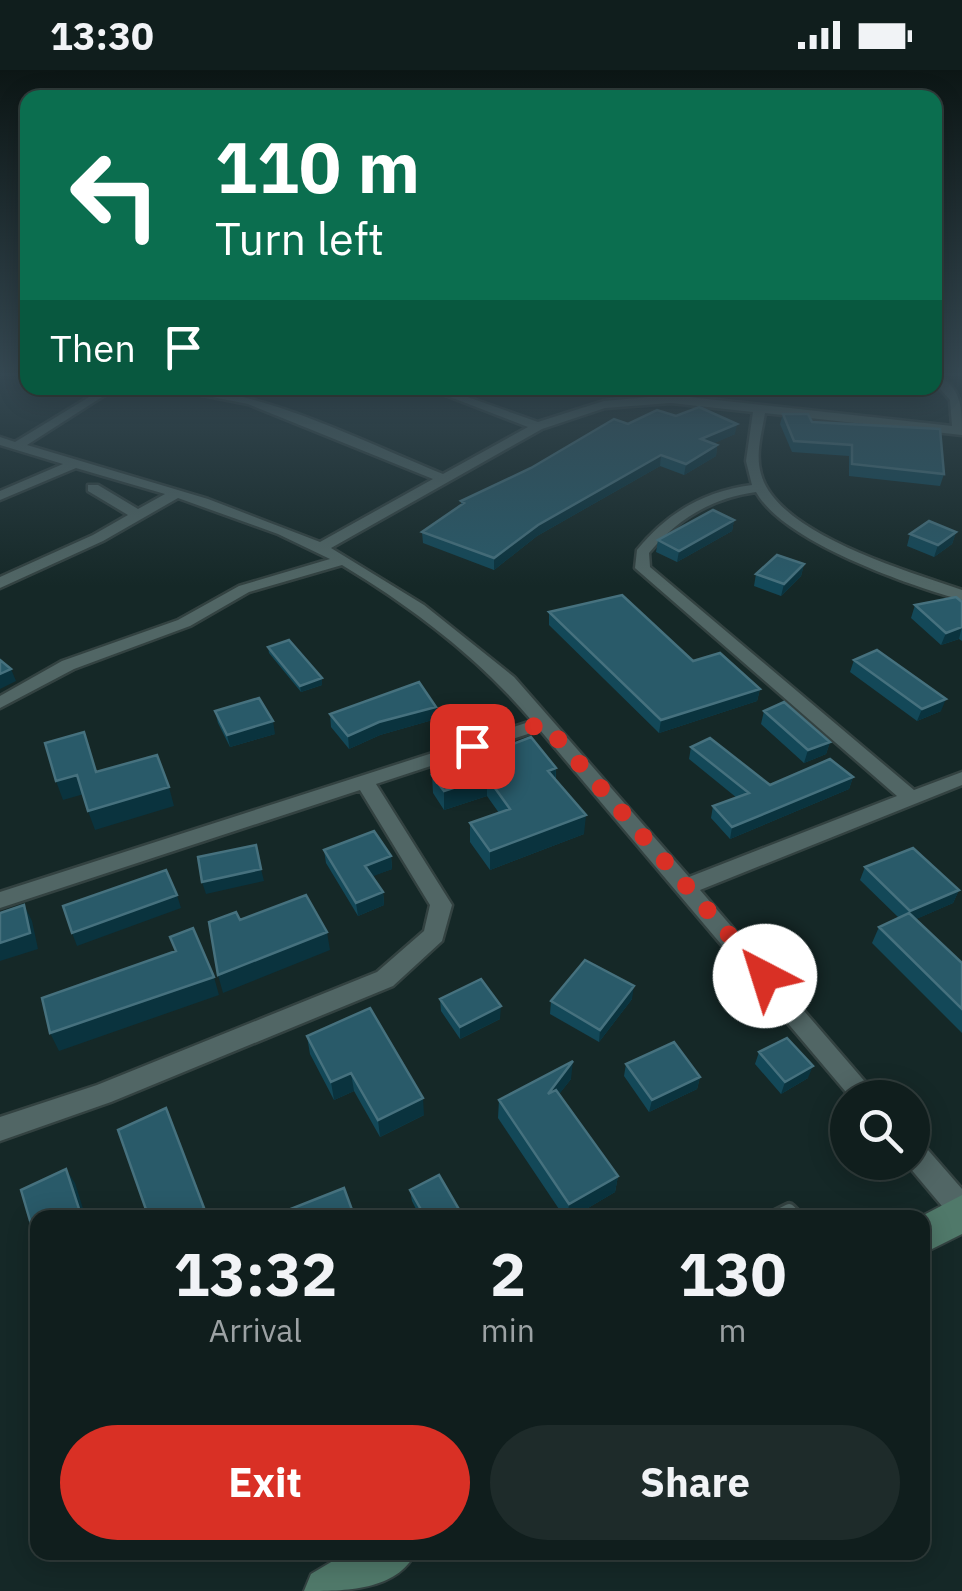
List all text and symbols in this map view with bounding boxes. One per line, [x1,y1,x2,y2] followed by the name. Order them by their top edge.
[50,11,154,60] text: 13:30
[215,121,420,212] text: 110 m
[50,130,180,260] icon: left
[215,209,384,267] text: Turn left
[156,320,211,375] icon: arrive
[50,323,136,372] text: Then
[430,704,515,789] pin
[445,719,500,774] icon: arrive
[713,924,817,1028] position arrow
[830,1080,930,1180] map controls
[830,1080,930,1180] button: search
[174,1234,337,1313] text: 13:32
[490,1234,526,1313] text: 2
[678,1234,786,1313] text: 130
[209,1309,302,1351] text: Arrival
[481,1309,535,1351] text: min
[719,1309,746,1351] text: m
[60,1425,470,1540] button: Exit
[490,1425,900,1540] button: Share

